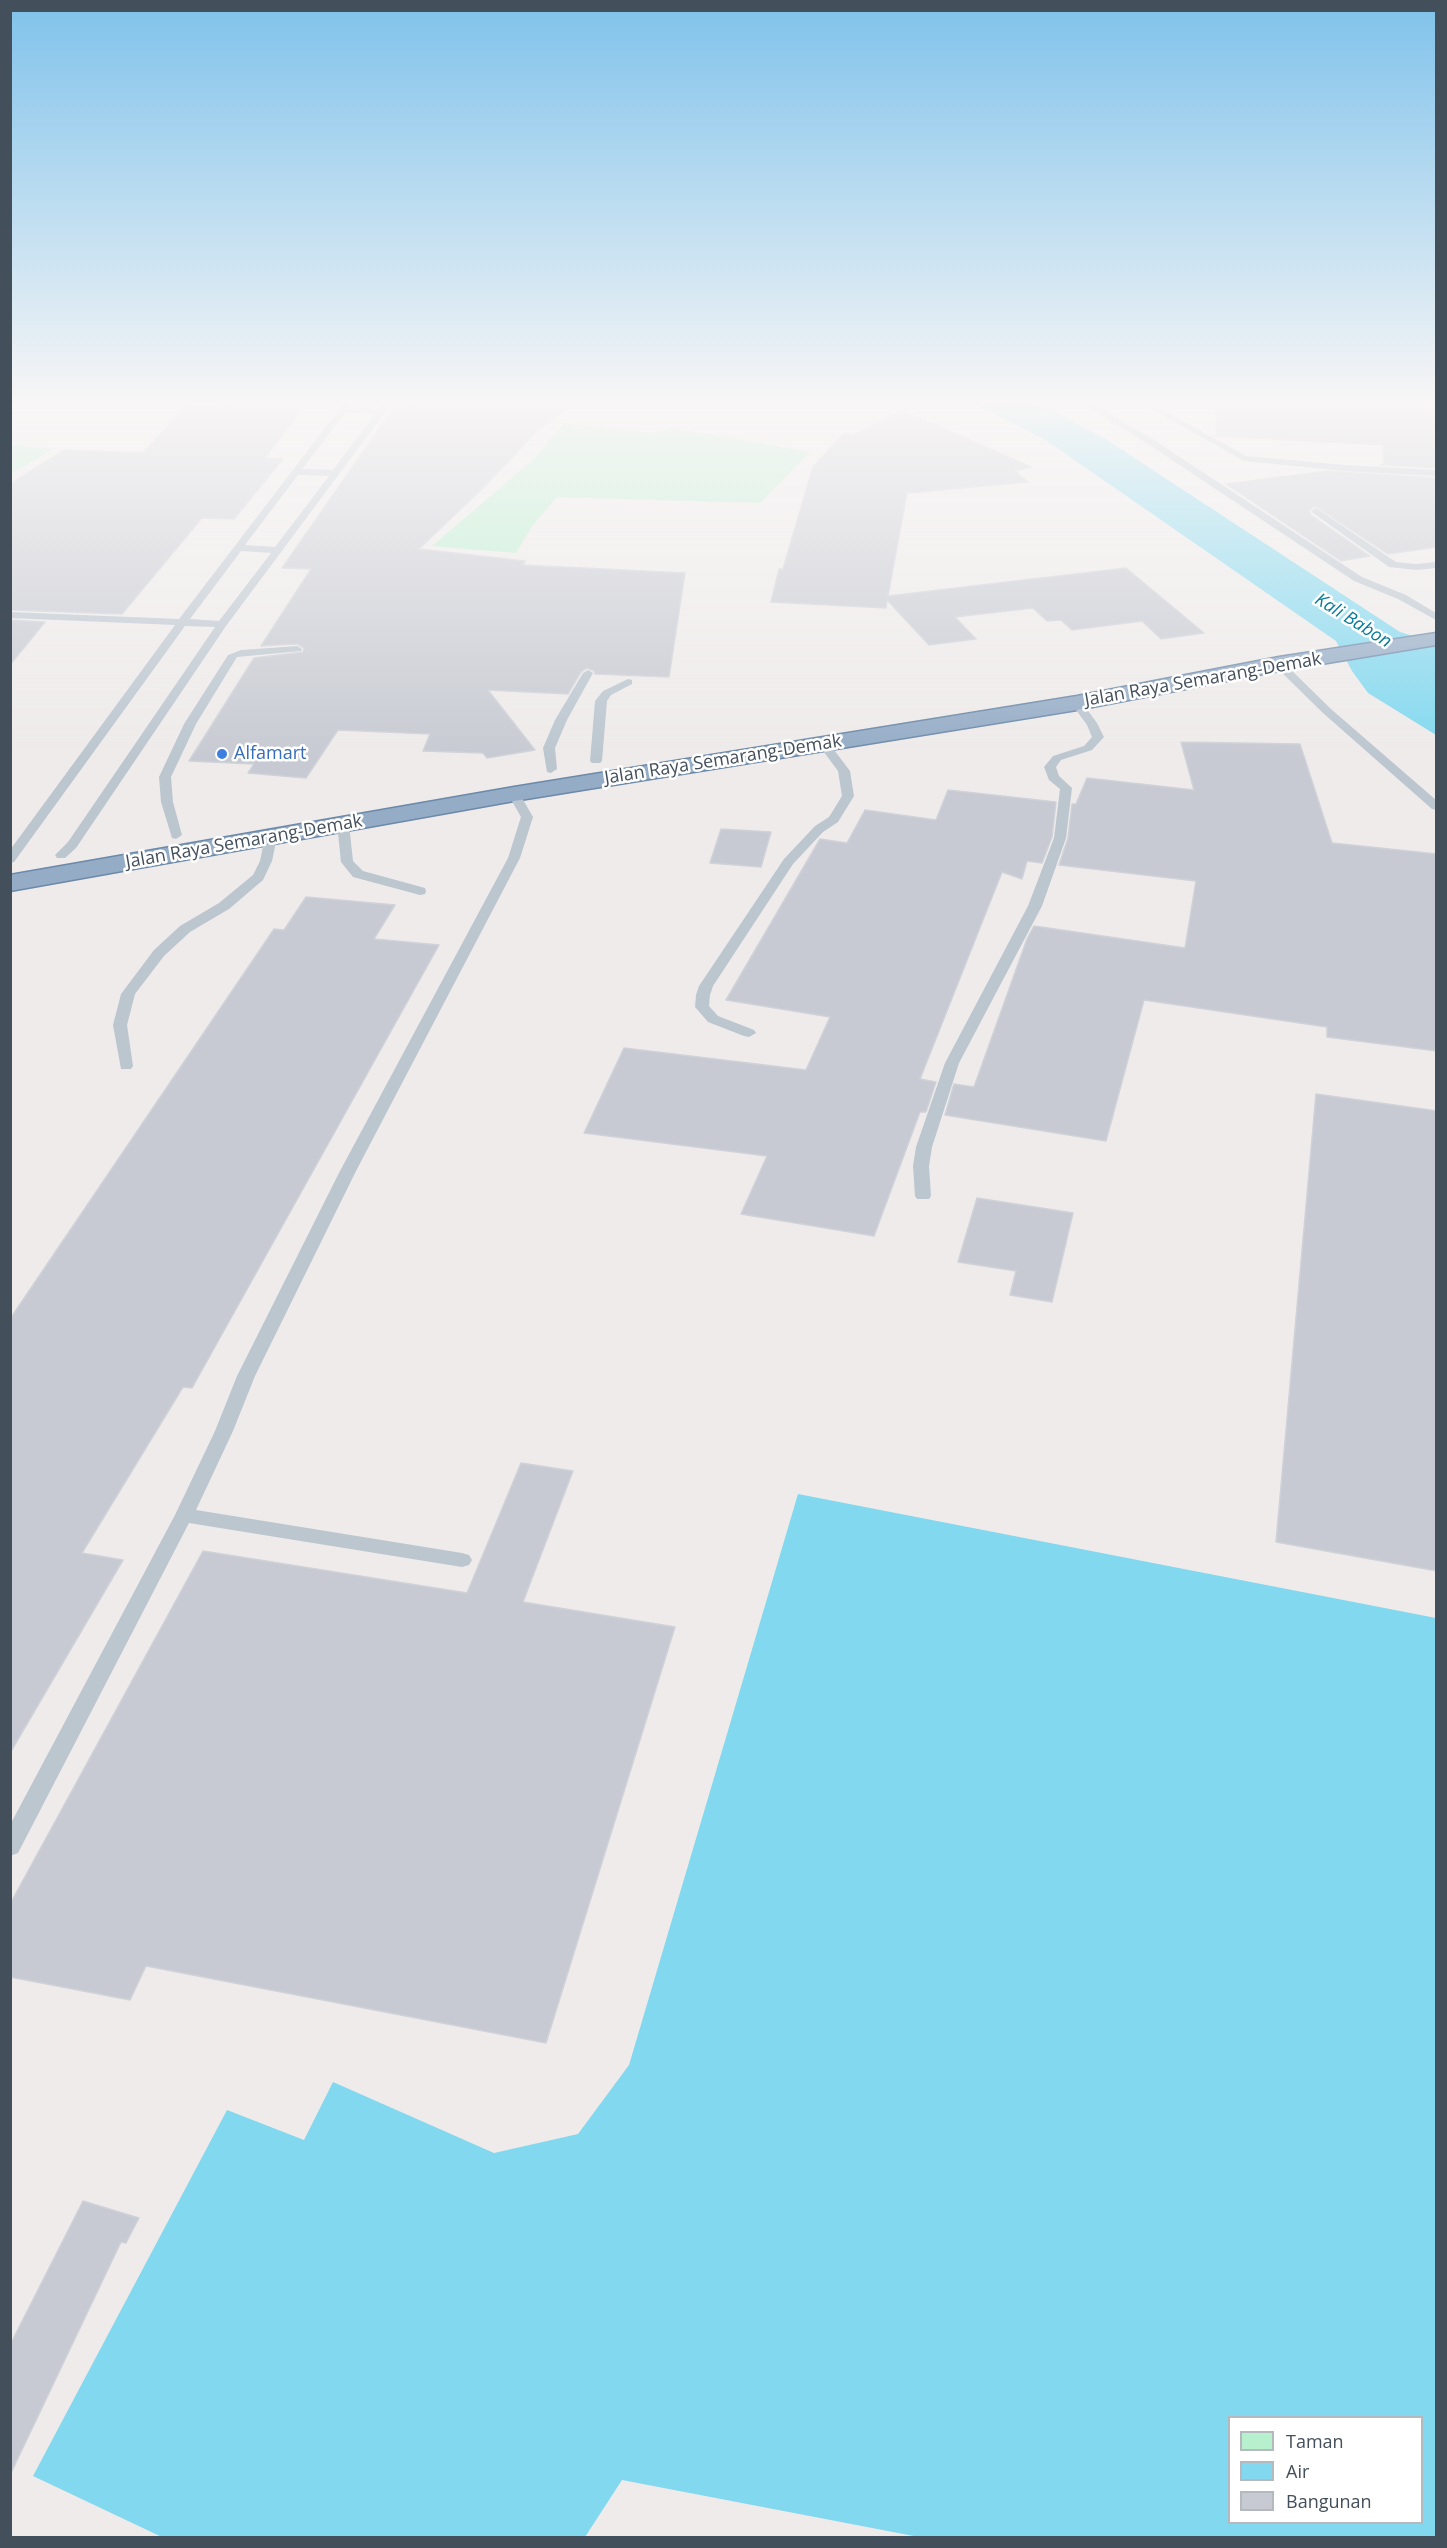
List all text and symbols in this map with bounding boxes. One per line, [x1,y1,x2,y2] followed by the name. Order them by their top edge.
[1311,589,1395,653] water label: Kali Babon
[1083,649,1323,711] street label: Jalan Raya Semarang-Demak
[603,731,843,789] street label: Jalan Raya Semarang-Demak
[234,743,306,765] place label: Alfamart
[215,747,229,761] marker: Alfamart
[124,811,364,873] street label: Jalan Raya Semarang-Demak
[1228,2416,1423,2524] legend
[1286,2429,1344,2453] text: Taman
[1286,2459,1309,2483] text: Air
[1286,2489,1372,2513] text: Bangunan

